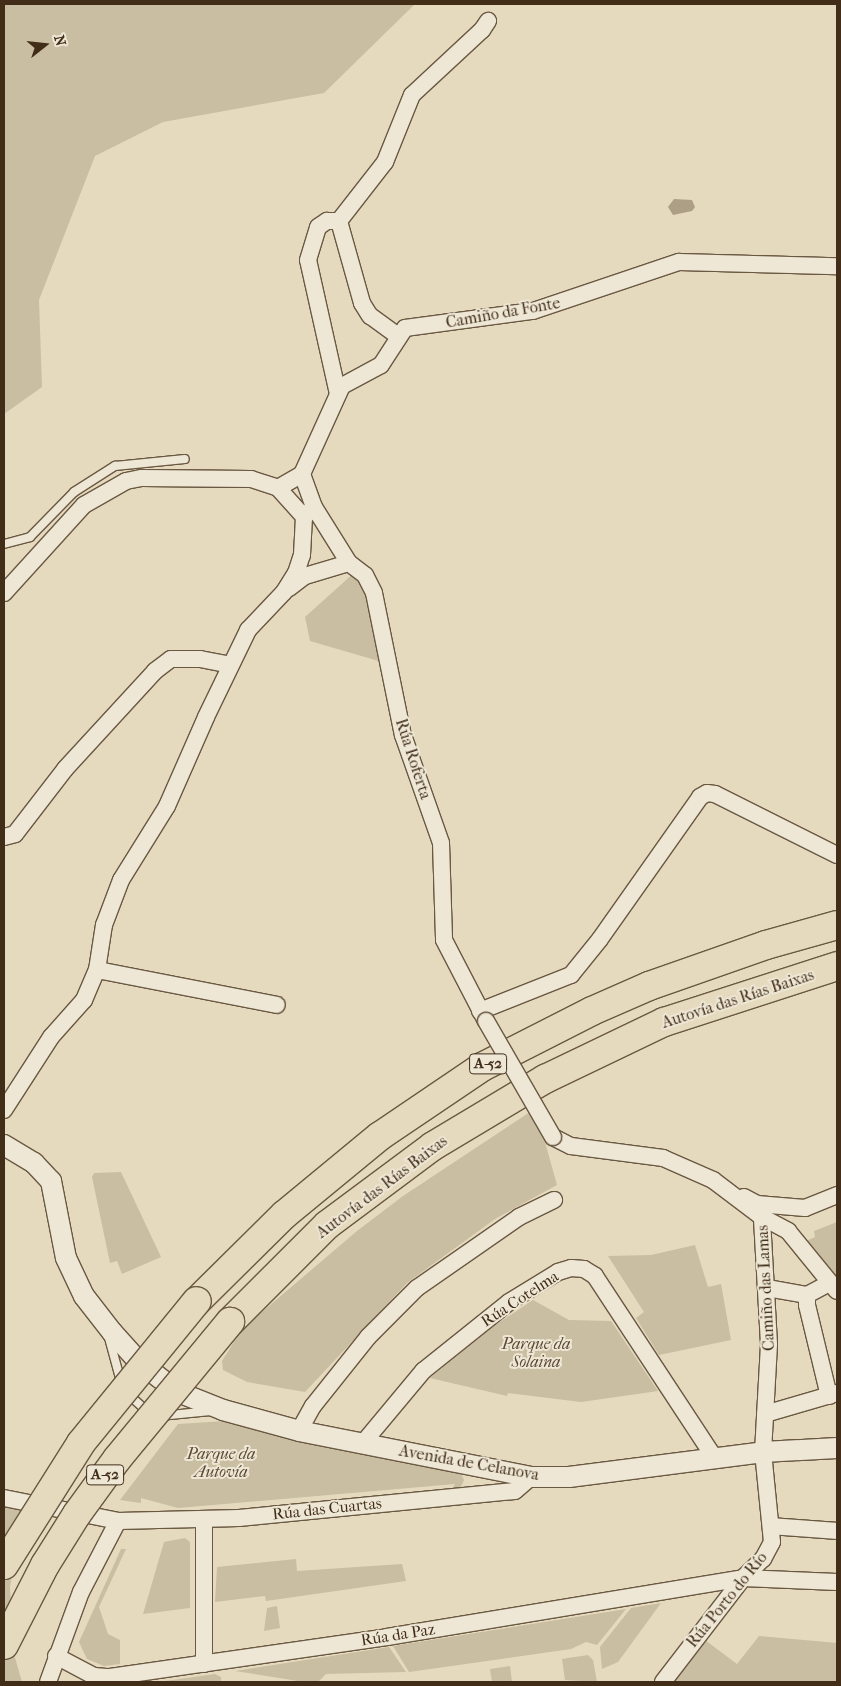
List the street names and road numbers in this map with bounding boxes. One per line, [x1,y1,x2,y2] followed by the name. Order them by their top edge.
[444,293,562,333] street label: Camiño da Fonte
[391,716,435,802] street label: Rúa Roferta
[659,965,817,1033] street label: Autovía das Rías Baixas
[468,1052,508,1076] road number: A-52
[313,1131,451,1243] street label: Autovía das Rías Baixas
[753,1225,779,1351] street label: Camiño das Lamas
[478,1267,562,1331] street label: Rúa Cotelma
[397,1441,541,1485] street label: Avenida de Celanova
[85,1462,125,1488] road number: A-52
[271,1494,383,1524] street label: Rúa das Cuartas
[683,1548,771,1652] street label: Rúa Porto do Río
[360,1620,436,1650] street label: Rúa da Paz

